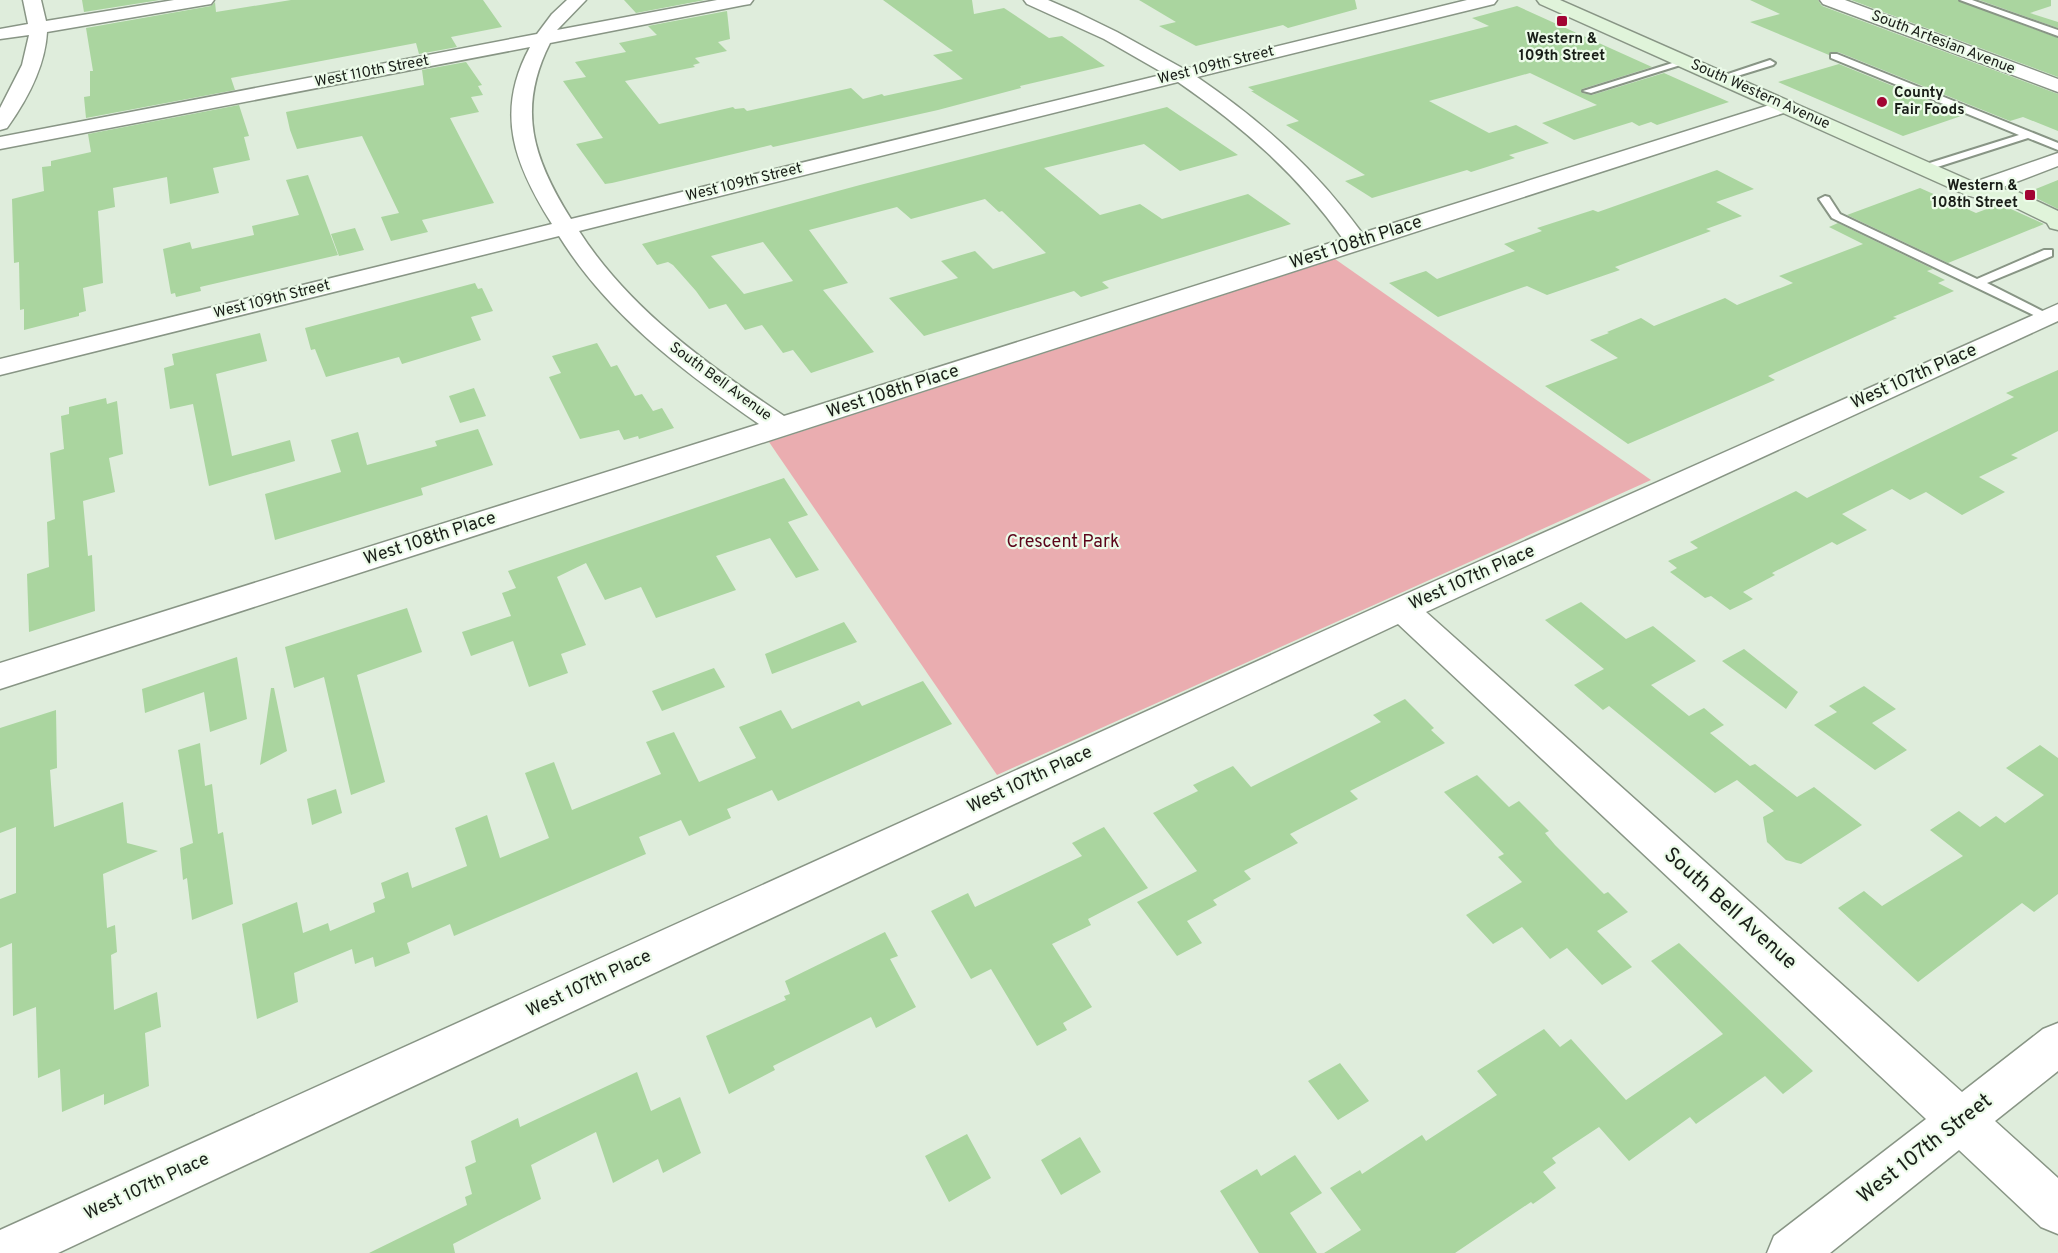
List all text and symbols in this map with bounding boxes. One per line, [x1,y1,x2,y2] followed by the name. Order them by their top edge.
[1868,7,2018,79] street label: South Artesian Avenue
[1555,14,1569,28] marker: Western & 109th Street
[1519,30,1605,66] place label: Western & 109th Street
[1156,42,1276,90] street label: West 109th Street
[313,52,431,92] street label: West 110th Street
[1687,56,1833,134] street label: South Western Avenue
[1894,84,1965,120] place label: County Fair Foods
[1875,95,1889,109] marker: County Fair Foods
[684,159,804,207] street label: West 109th Street
[1932,177,2018,213] place label: Western & 108th Street
[2023,188,2037,202] marker: Western & 108th Street
[1287,211,1425,275] street label: West 108th Place
[212,276,332,324] street label: West 109th Street
[665,339,775,425] street label: South Bell Avenue
[1847,339,1981,415] street label: West 107th Place
[824,360,962,424] street label: West 108th Place
[361,507,499,571] street label: West 108th Place
[1006,531,1120,554] park label: Crescent Park
[1405,540,1539,616] street label: West 107th Place
[964,741,1096,819] street label: West 107th Place
[1658,842,1802,976] street label: South Bell Avenue
[523,945,655,1023] street label: West 107th Place
[1852,1088,1998,1210] street label: West 107th Street
[81,1148,213,1226] street label: West 107th Place

